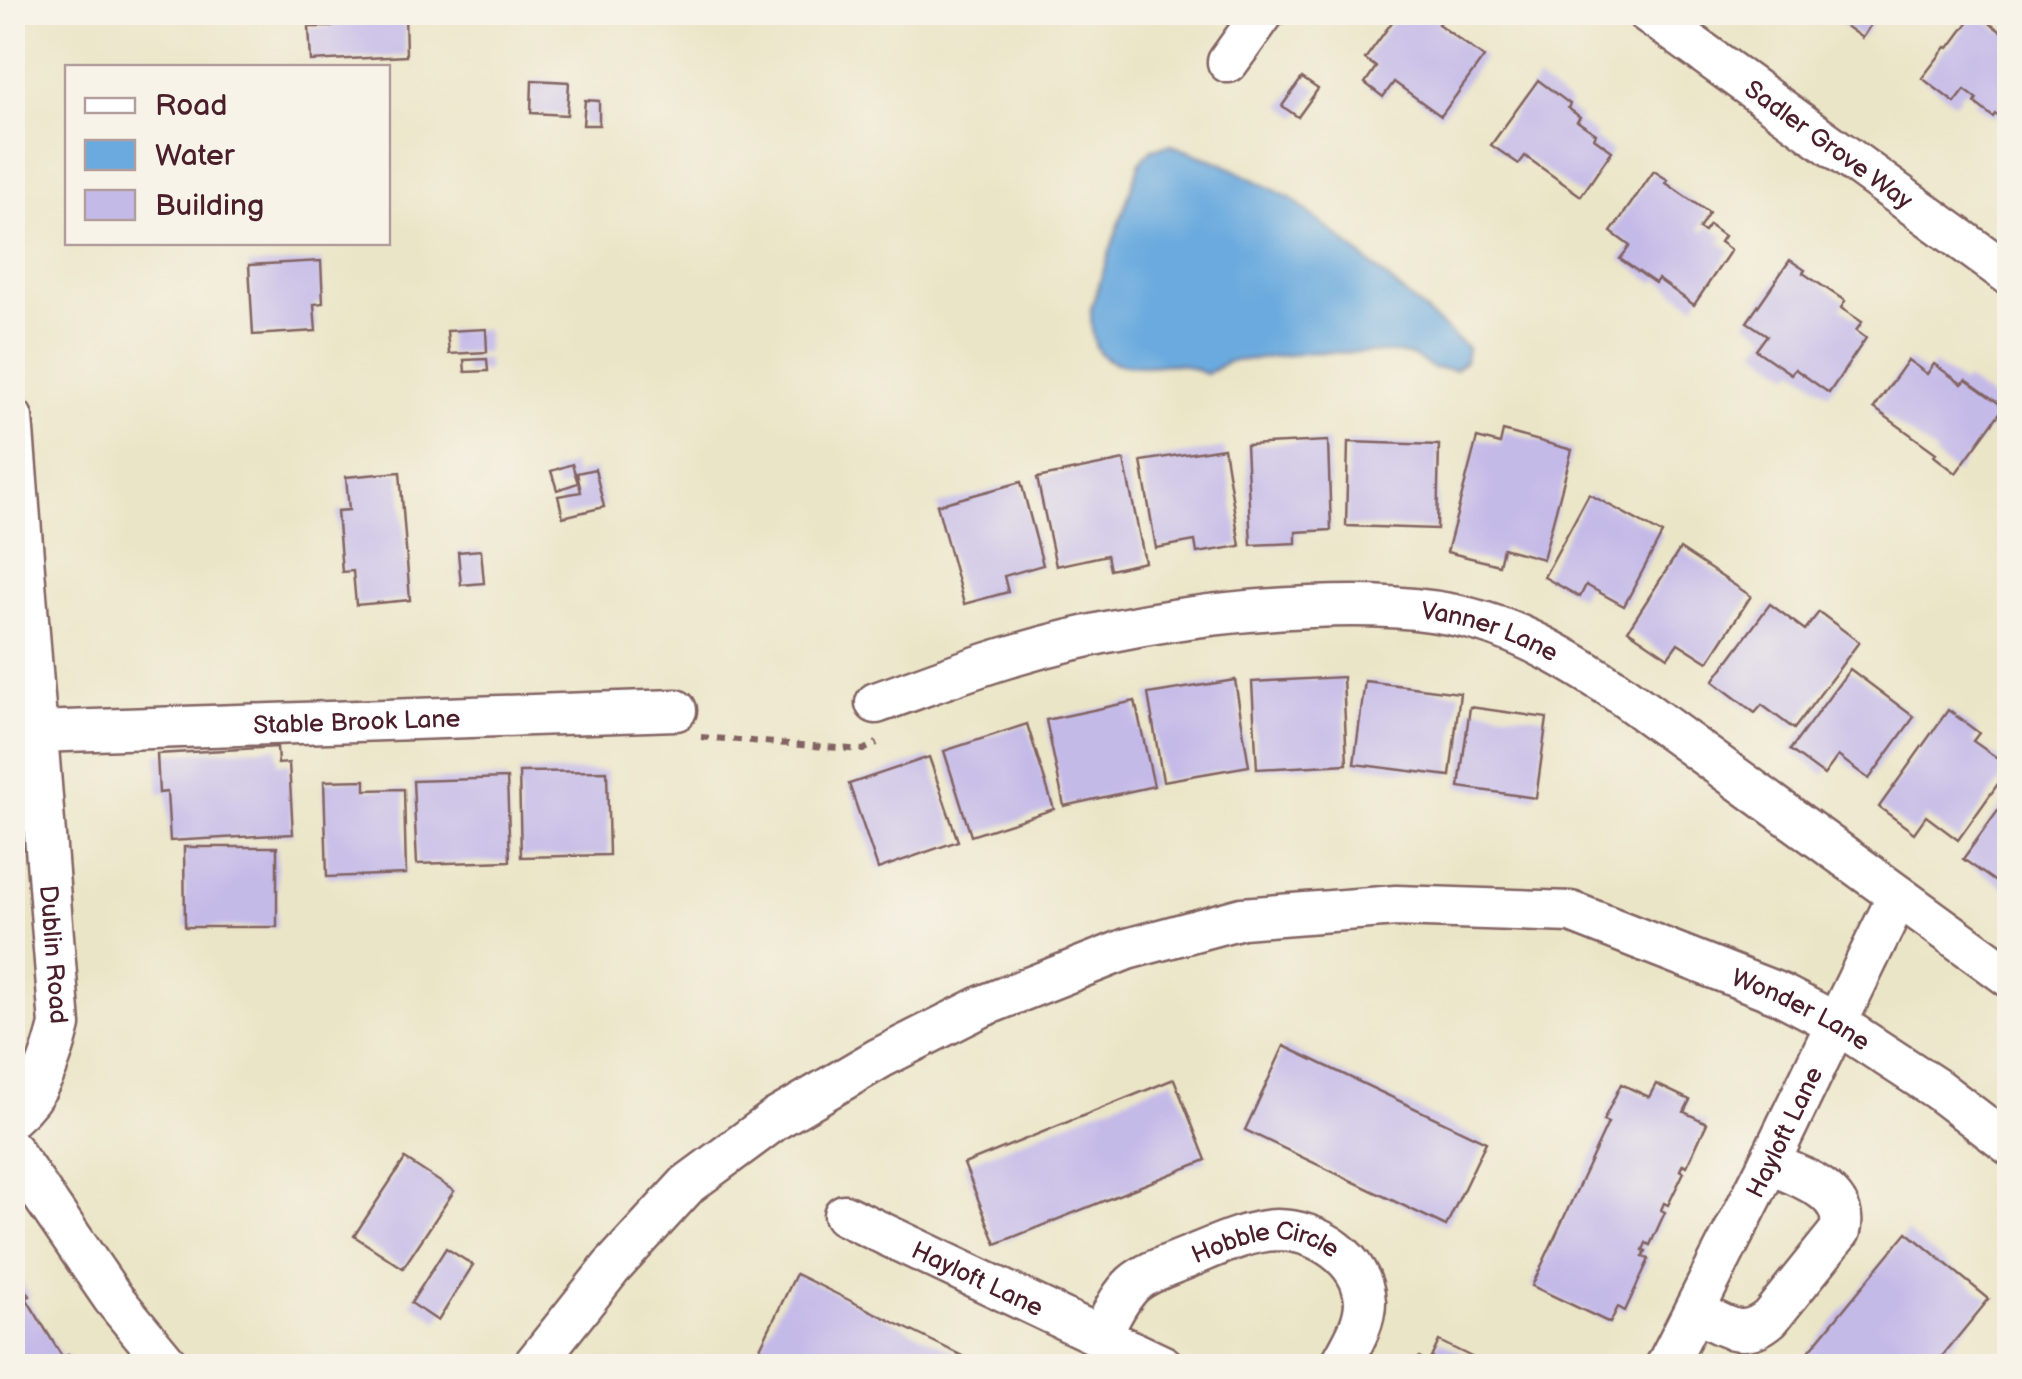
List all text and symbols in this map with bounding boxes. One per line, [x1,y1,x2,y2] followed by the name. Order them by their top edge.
[65,65,390,245] legend
[1738,74,1919,217] street label: Sadler Grove Way
[155,88,228,124] text: Road
[155,138,236,174] text: Water
[155,188,264,224] text: Building
[1419,596,1563,669] street label: Vanner Lane
[253,703,461,742] street label: Stable Brook Lane
[32,884,74,1025] street label: Dublin Road
[1727,963,1876,1058] street label: Wonder Lane
[1740,1062,1830,1203] street label: Hayloft Lane
[1187,1216,1345,1271] street label: Hobble Circle
[906,1235,1048,1324] street label: Hayloft Lane

